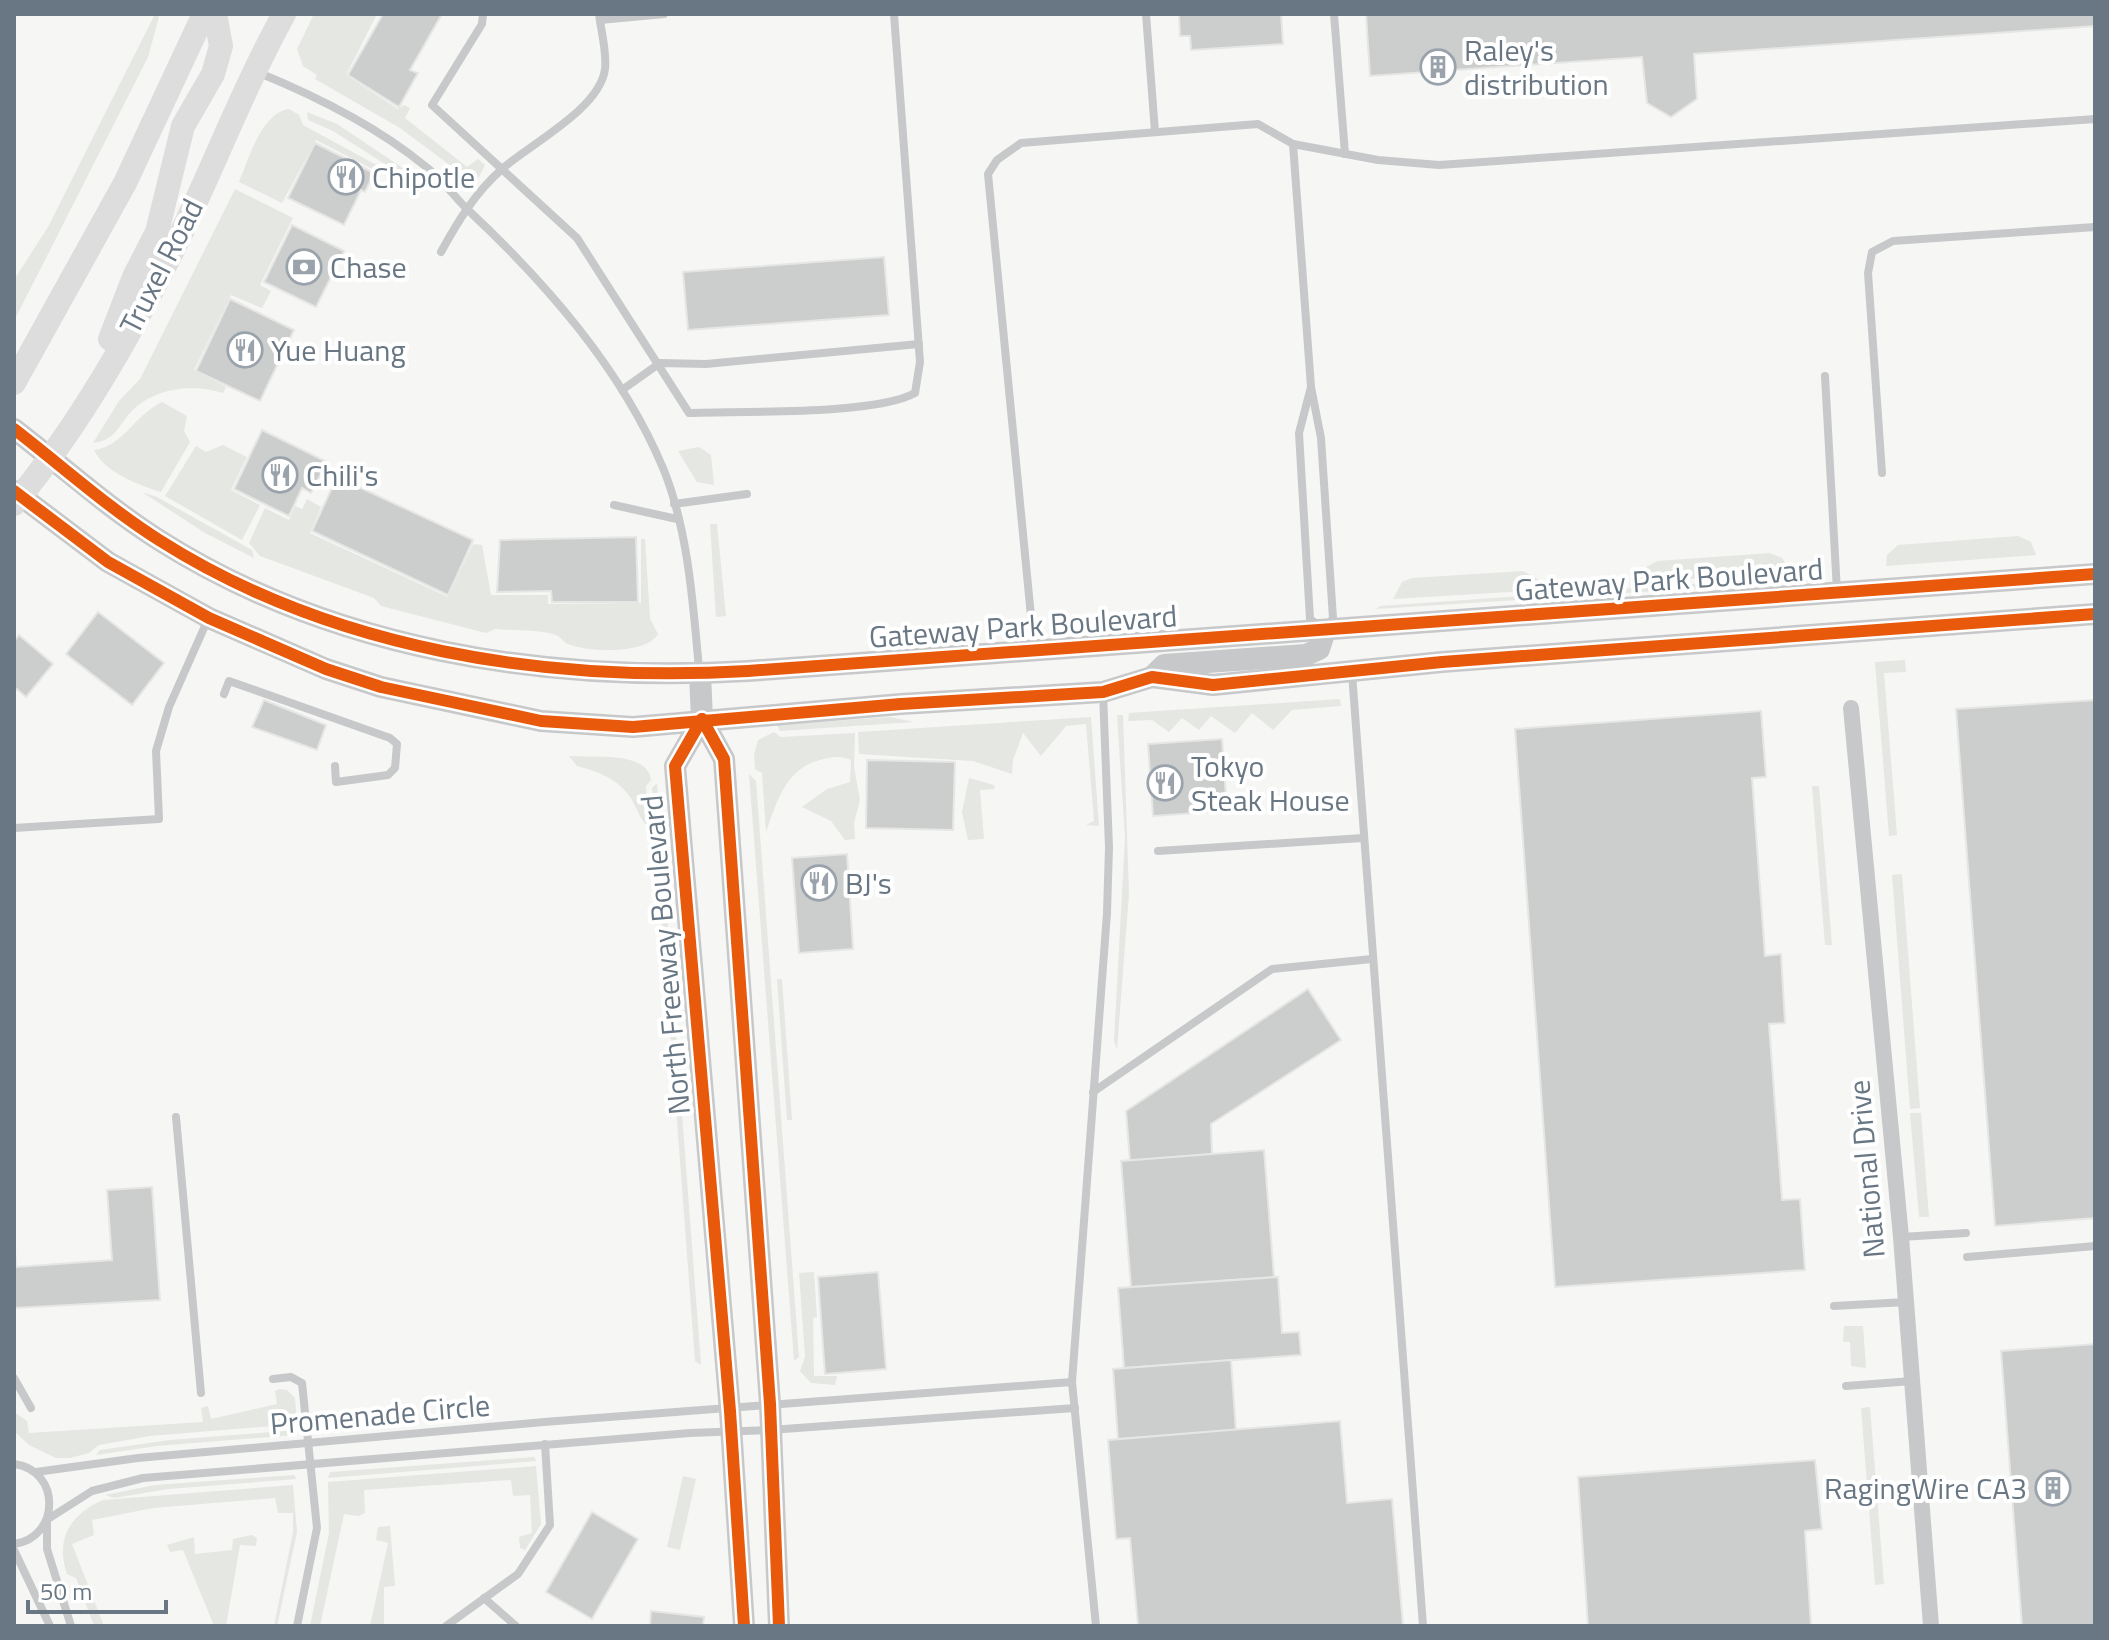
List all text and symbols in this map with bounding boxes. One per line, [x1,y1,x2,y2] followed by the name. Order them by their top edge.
[1464,27,1609,107] place label: Raley's distribution
[1419,48,1457,86] building icon: Raley's distribution
[372,154,475,200] place label: Chipotle
[327,158,365,196] restaurant icon: Chipotle
[107,190,215,342] street label: Truxel Road
[330,244,407,290] place label: Chase
[285,248,323,286] bank icon: Chase
[271,327,406,373] place label: Yue Huang
[226,331,264,369] restaurant icon: Yue Huang
[306,452,379,498] place label: Chili's
[261,456,299,494] restaurant icon: Chili's
[1513,545,1825,613] street label: Gateway Park Boulevard
[867,592,1179,660] street label: Gateway Park Boulevard
[1191,743,1350,823] place label: Tokyo Steak House
[1146,764,1184,802] restaurant icon: Tokyo Steak House
[628,793,702,1117] street label: North Freeway Boulevard
[845,860,892,906] place label: BJ's
[800,864,838,902] restaurant icon: BJ's
[1835,1078,1897,1260] street label: National Drive
[268,1381,492,1447] street label: Promenade Circle
[1824,1465,2027,1511] place label: RagingWire CA3
[2034,1469,2072,1507] building icon: RagingWire CA3
[28,1564,166,1614] scale bar
[40,1573,92,1609] text: 50 m

